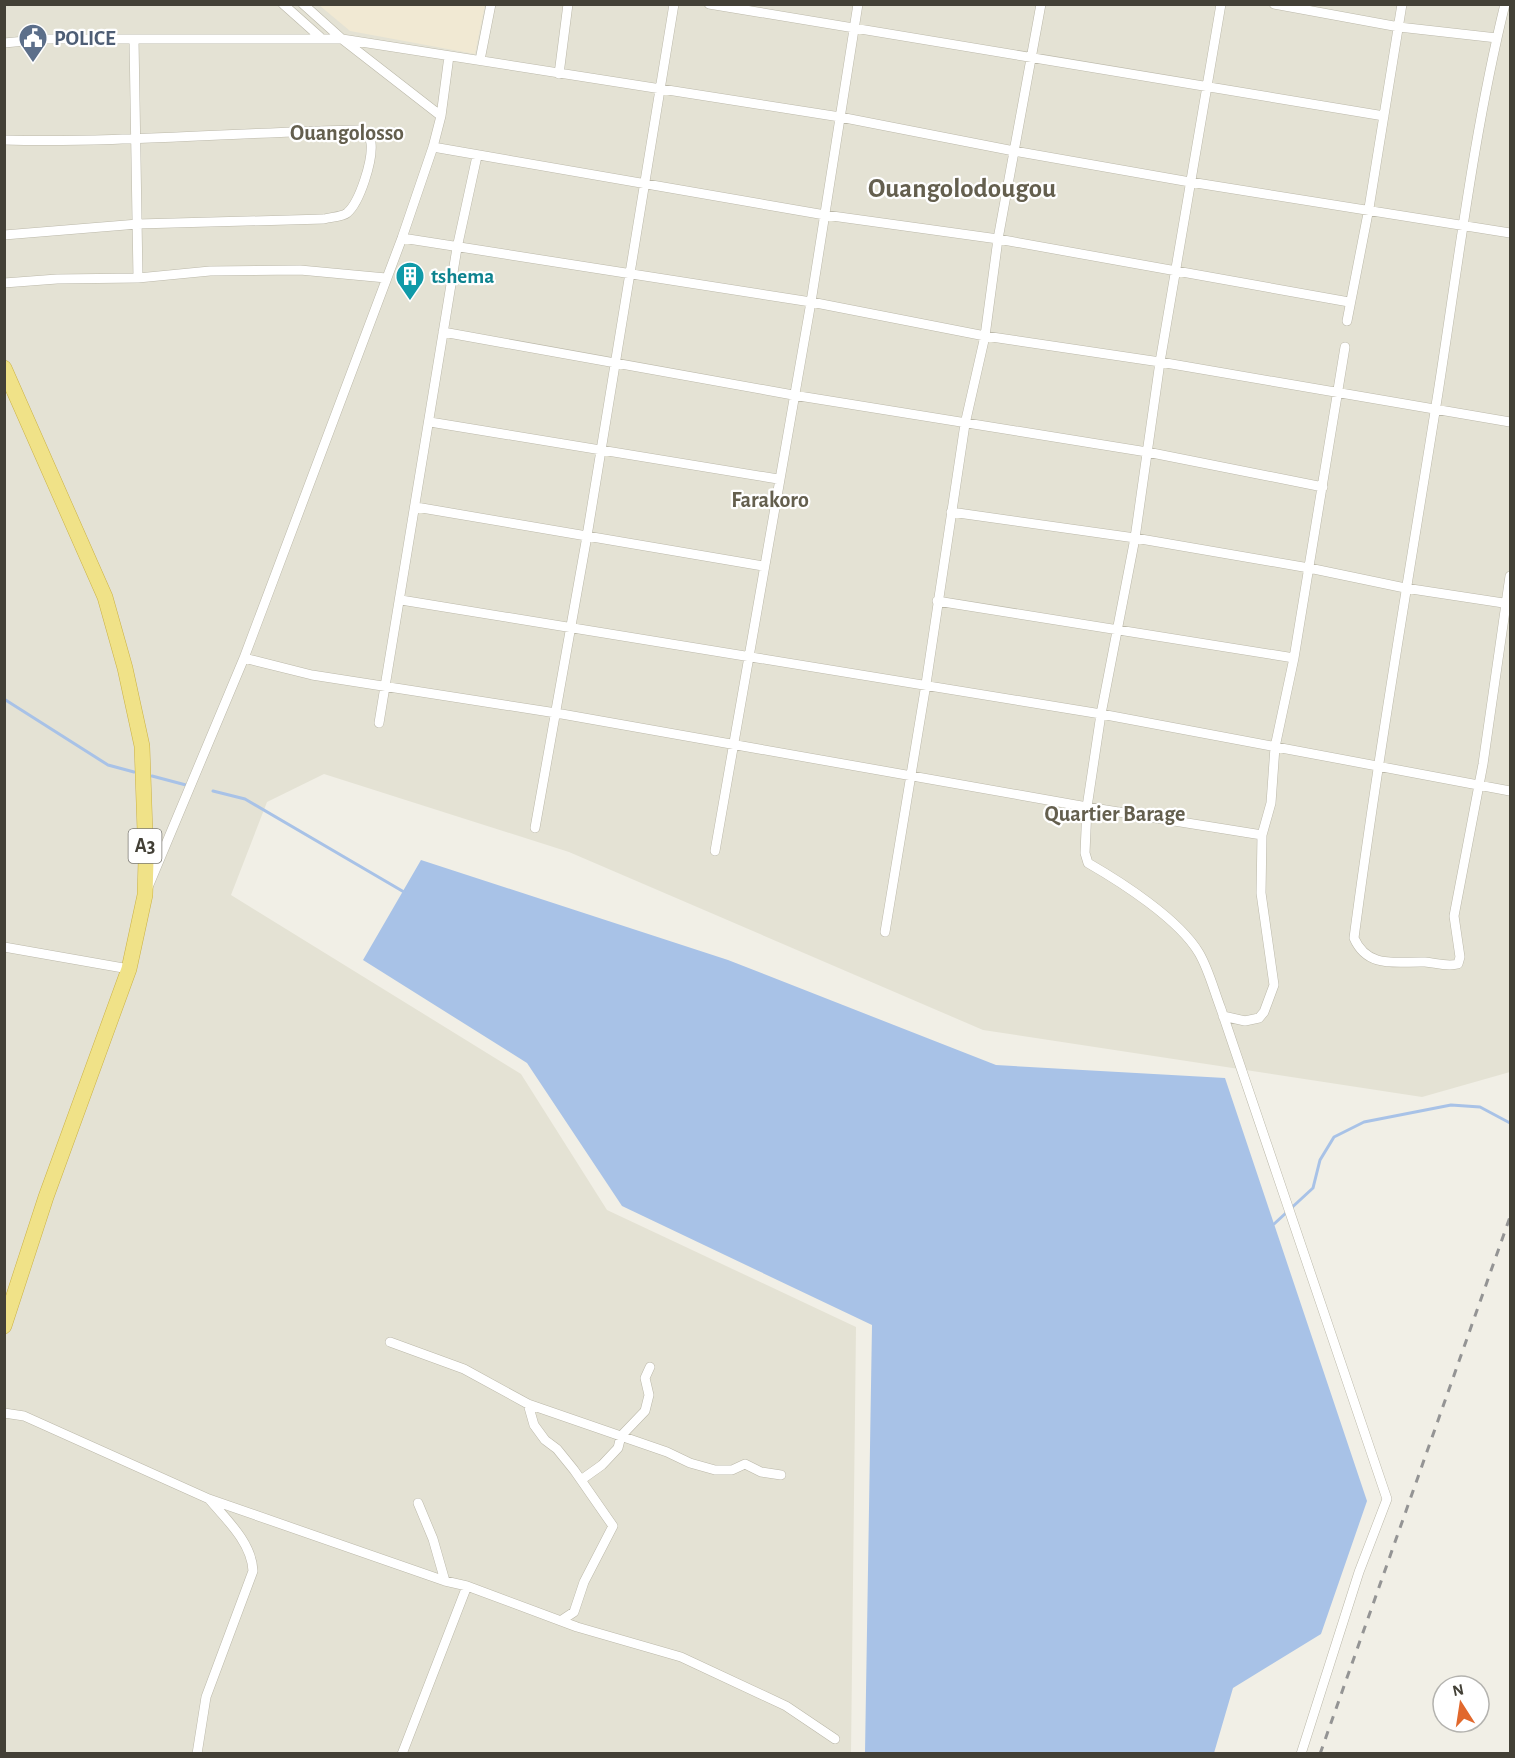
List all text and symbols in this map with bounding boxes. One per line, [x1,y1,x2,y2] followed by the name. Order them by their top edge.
[17,22,49,64] public building icon: POLICE
[54,28,116,49] place label: POLICE
[290,122,404,144] district label: Ouangolosso
[868,175,1056,202] district label: Ouangolodougou
[394,260,426,302] building icon: tshema
[431,266,494,287] place label: tshema
[731,489,809,511] district label: Farakoro
[1045,803,1186,826] district label: Quartier Barage
[128,829,162,863] road number: A3
[1431,1674,1491,1734] north arrow
[1451,1681,1465,1699] text: N

